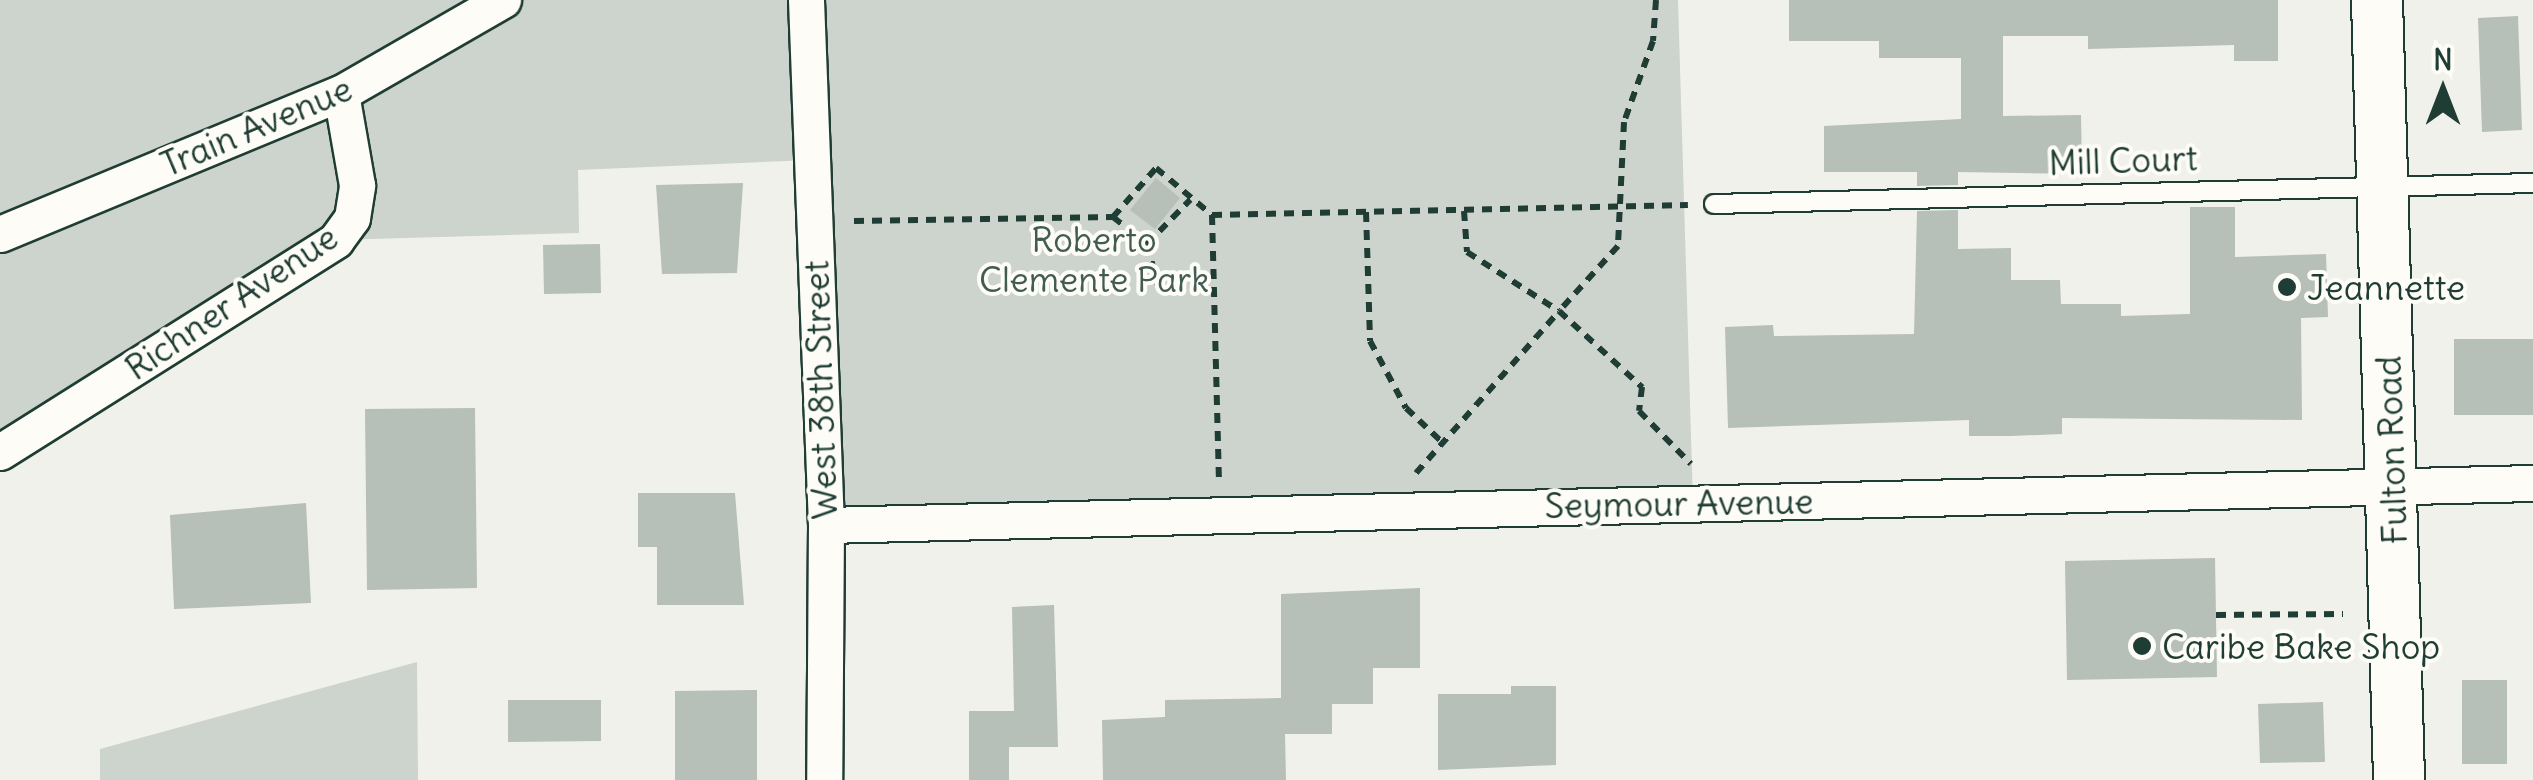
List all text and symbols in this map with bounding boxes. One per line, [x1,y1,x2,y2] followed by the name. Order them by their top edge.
[2393,40,2493,140] north arrow
[2433,42,2453,78] text: N
[154,67,358,185] street label: Train Avenue
[2048,136,2198,184] street label: Mill Court
[117,215,345,389] street label: Richner Avenue
[979,218,1209,300] park label: Roberto Clemente Park
[794,260,846,520] street label: West 38th Street
[2307,266,2465,308] place label: Jeannette
[2276,276,2298,298] marker: Jeannette
[2367,355,2415,545] street label: Fulton Road
[1544,480,1814,526] street label: Seymour Avenue
[2162,625,2440,667] place label: Caribe Bake Shop
[2131,635,2153,657] marker: Caribe Bake Shop

